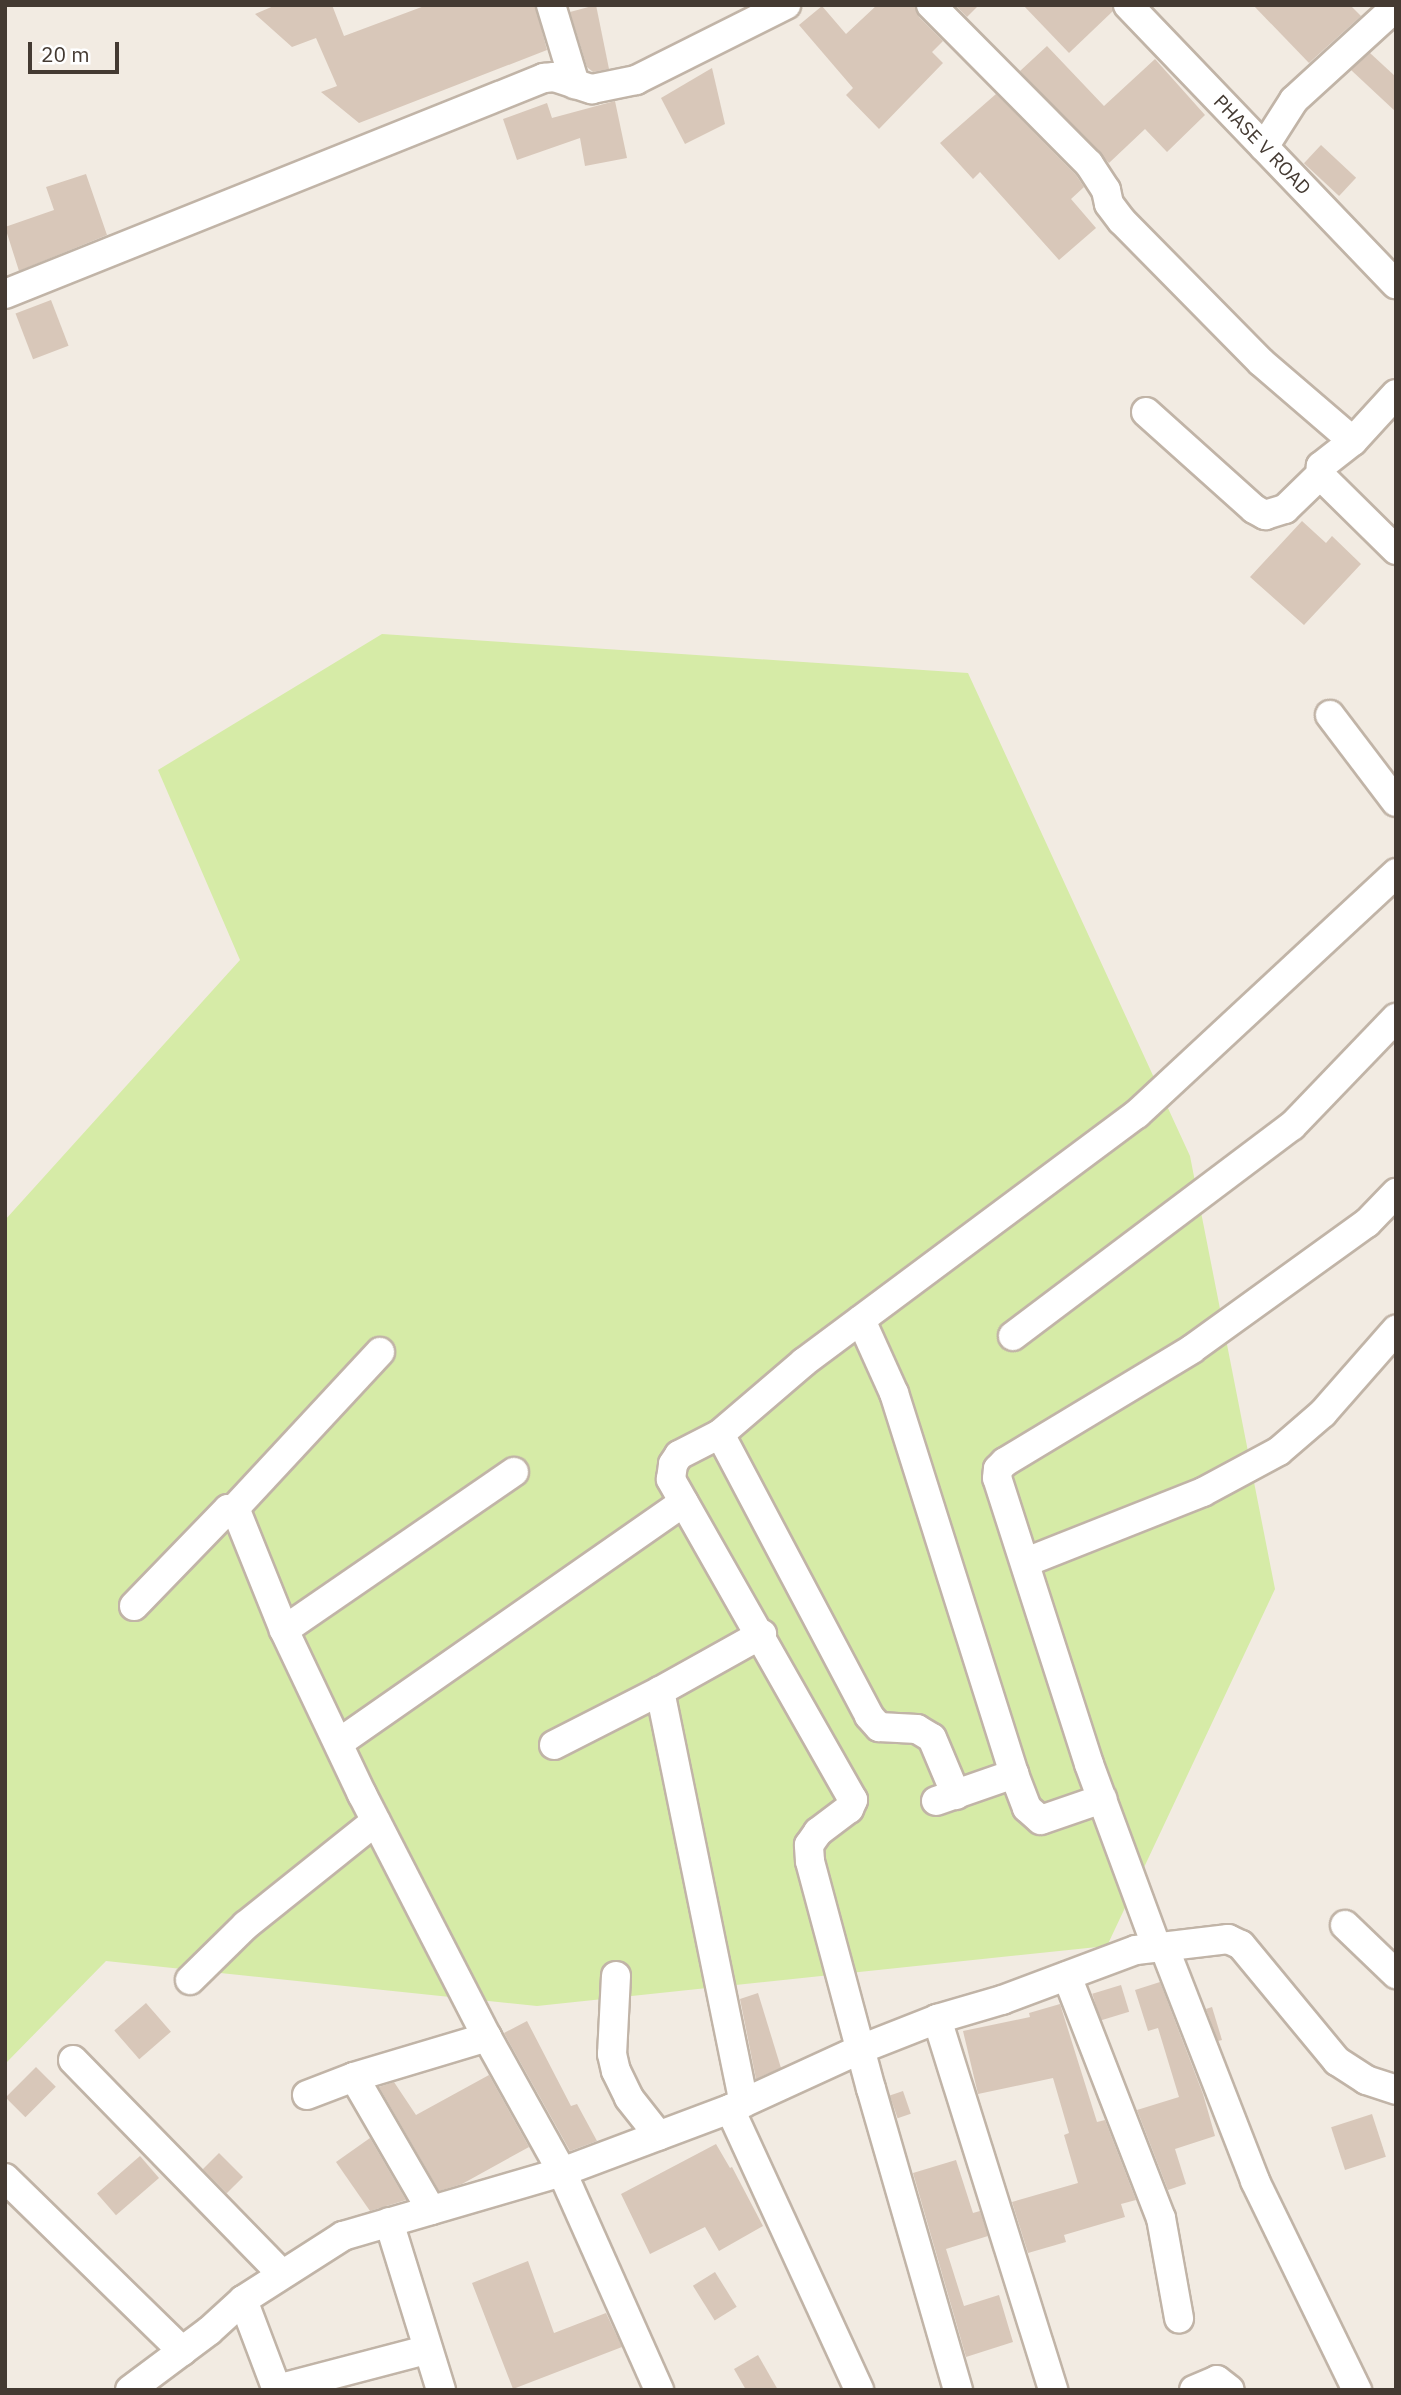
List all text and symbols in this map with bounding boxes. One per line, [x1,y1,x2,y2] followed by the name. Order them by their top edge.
[32,28,122,72] scale bar
[41,40,90,68] text: 20 m
[1209,90,1315,200] street label: PHASE V ROAD

